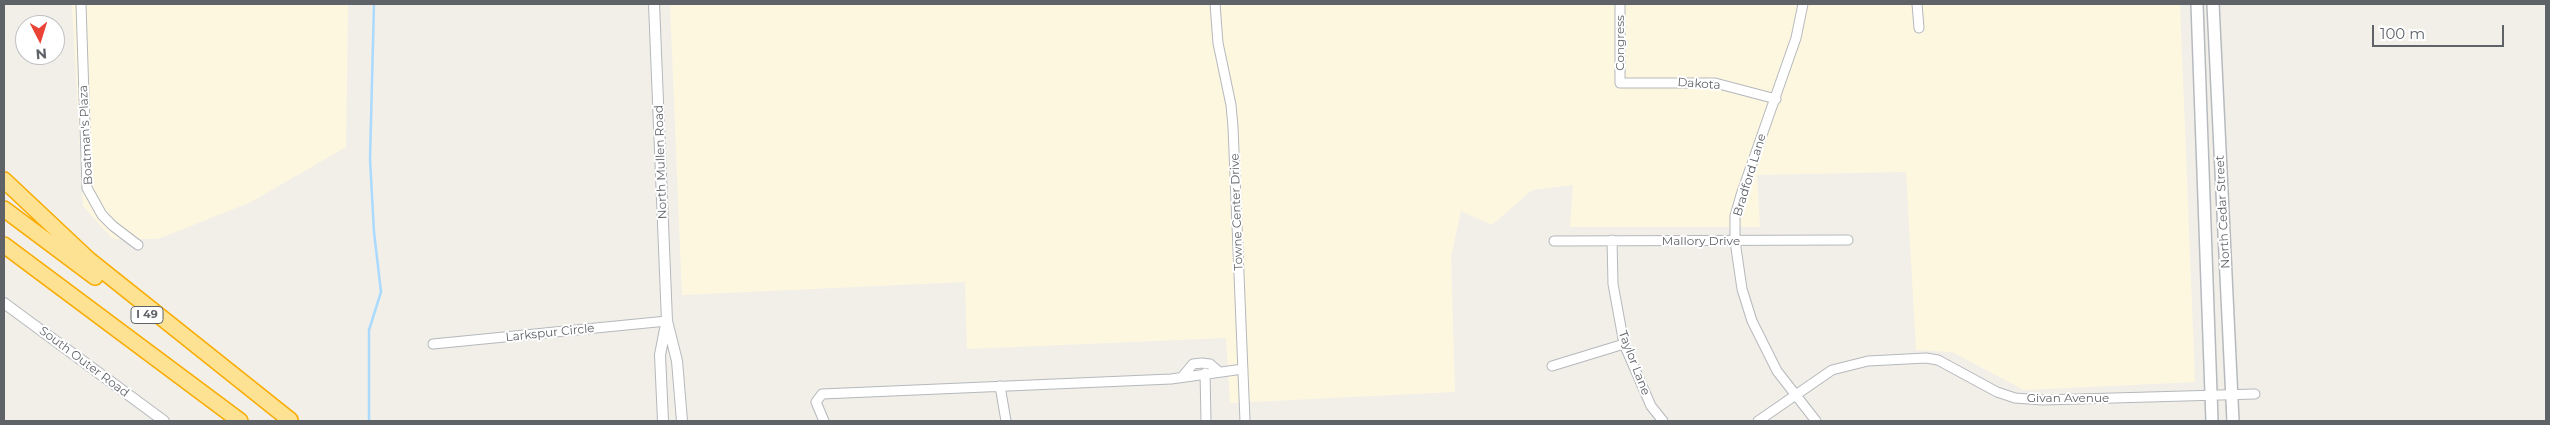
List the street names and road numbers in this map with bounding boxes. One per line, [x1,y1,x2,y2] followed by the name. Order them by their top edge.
[1613,15,1627,71] street label: Congress
[1677,75,1721,93] street label: Dakota
[76,85,96,185] street label: Boatman's Plaza
[652,105,670,219] street label: North Mullen Road
[1731,132,1769,218] street label: Bradford Lane
[1228,153,1246,271] street label: Towne Center Drive
[2213,155,2233,269] street label: North Cedar Street
[1662,234,1740,248] street label: Mallory Drive
[131,306,163,324] road number: I 49
[505,321,595,345] street label: Larkspur Circle
[36,324,132,400] street label: South Outer Road
[1615,329,1653,397] street label: Taylor Lane
[2027,391,2109,405] street label: Givan Avenue

